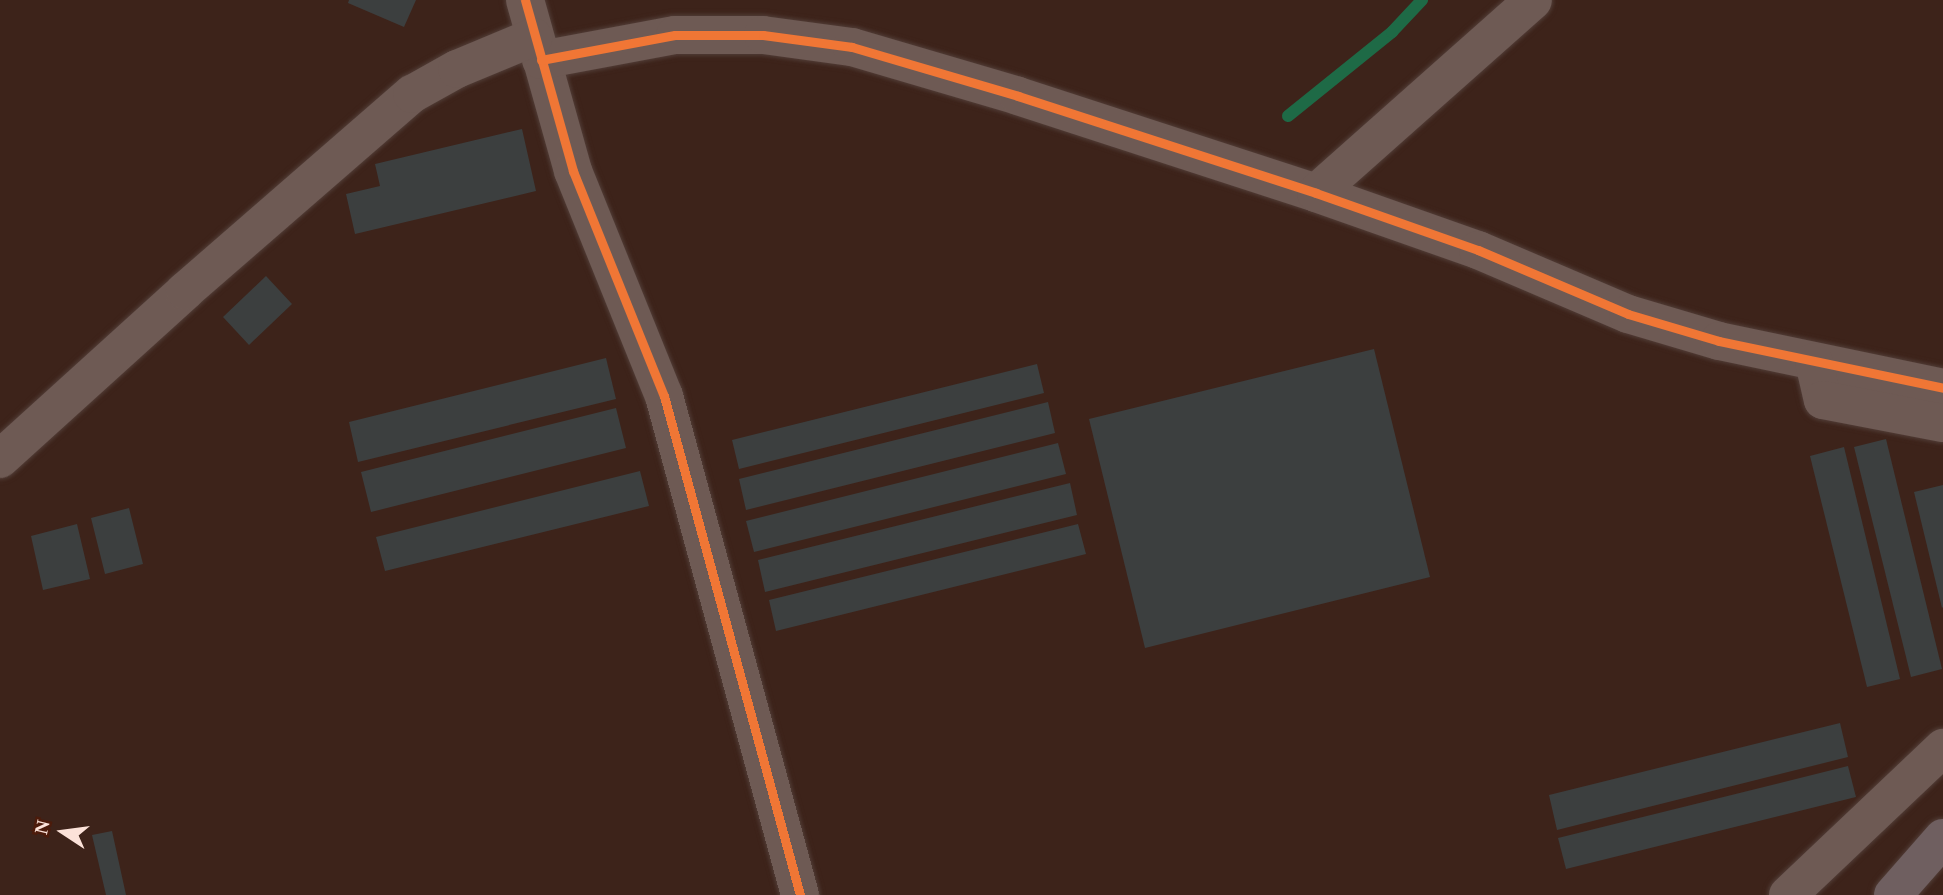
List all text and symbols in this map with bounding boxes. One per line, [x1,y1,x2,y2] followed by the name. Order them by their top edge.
[28,797,98,867] north arrow
[30,818,54,836] text: N

